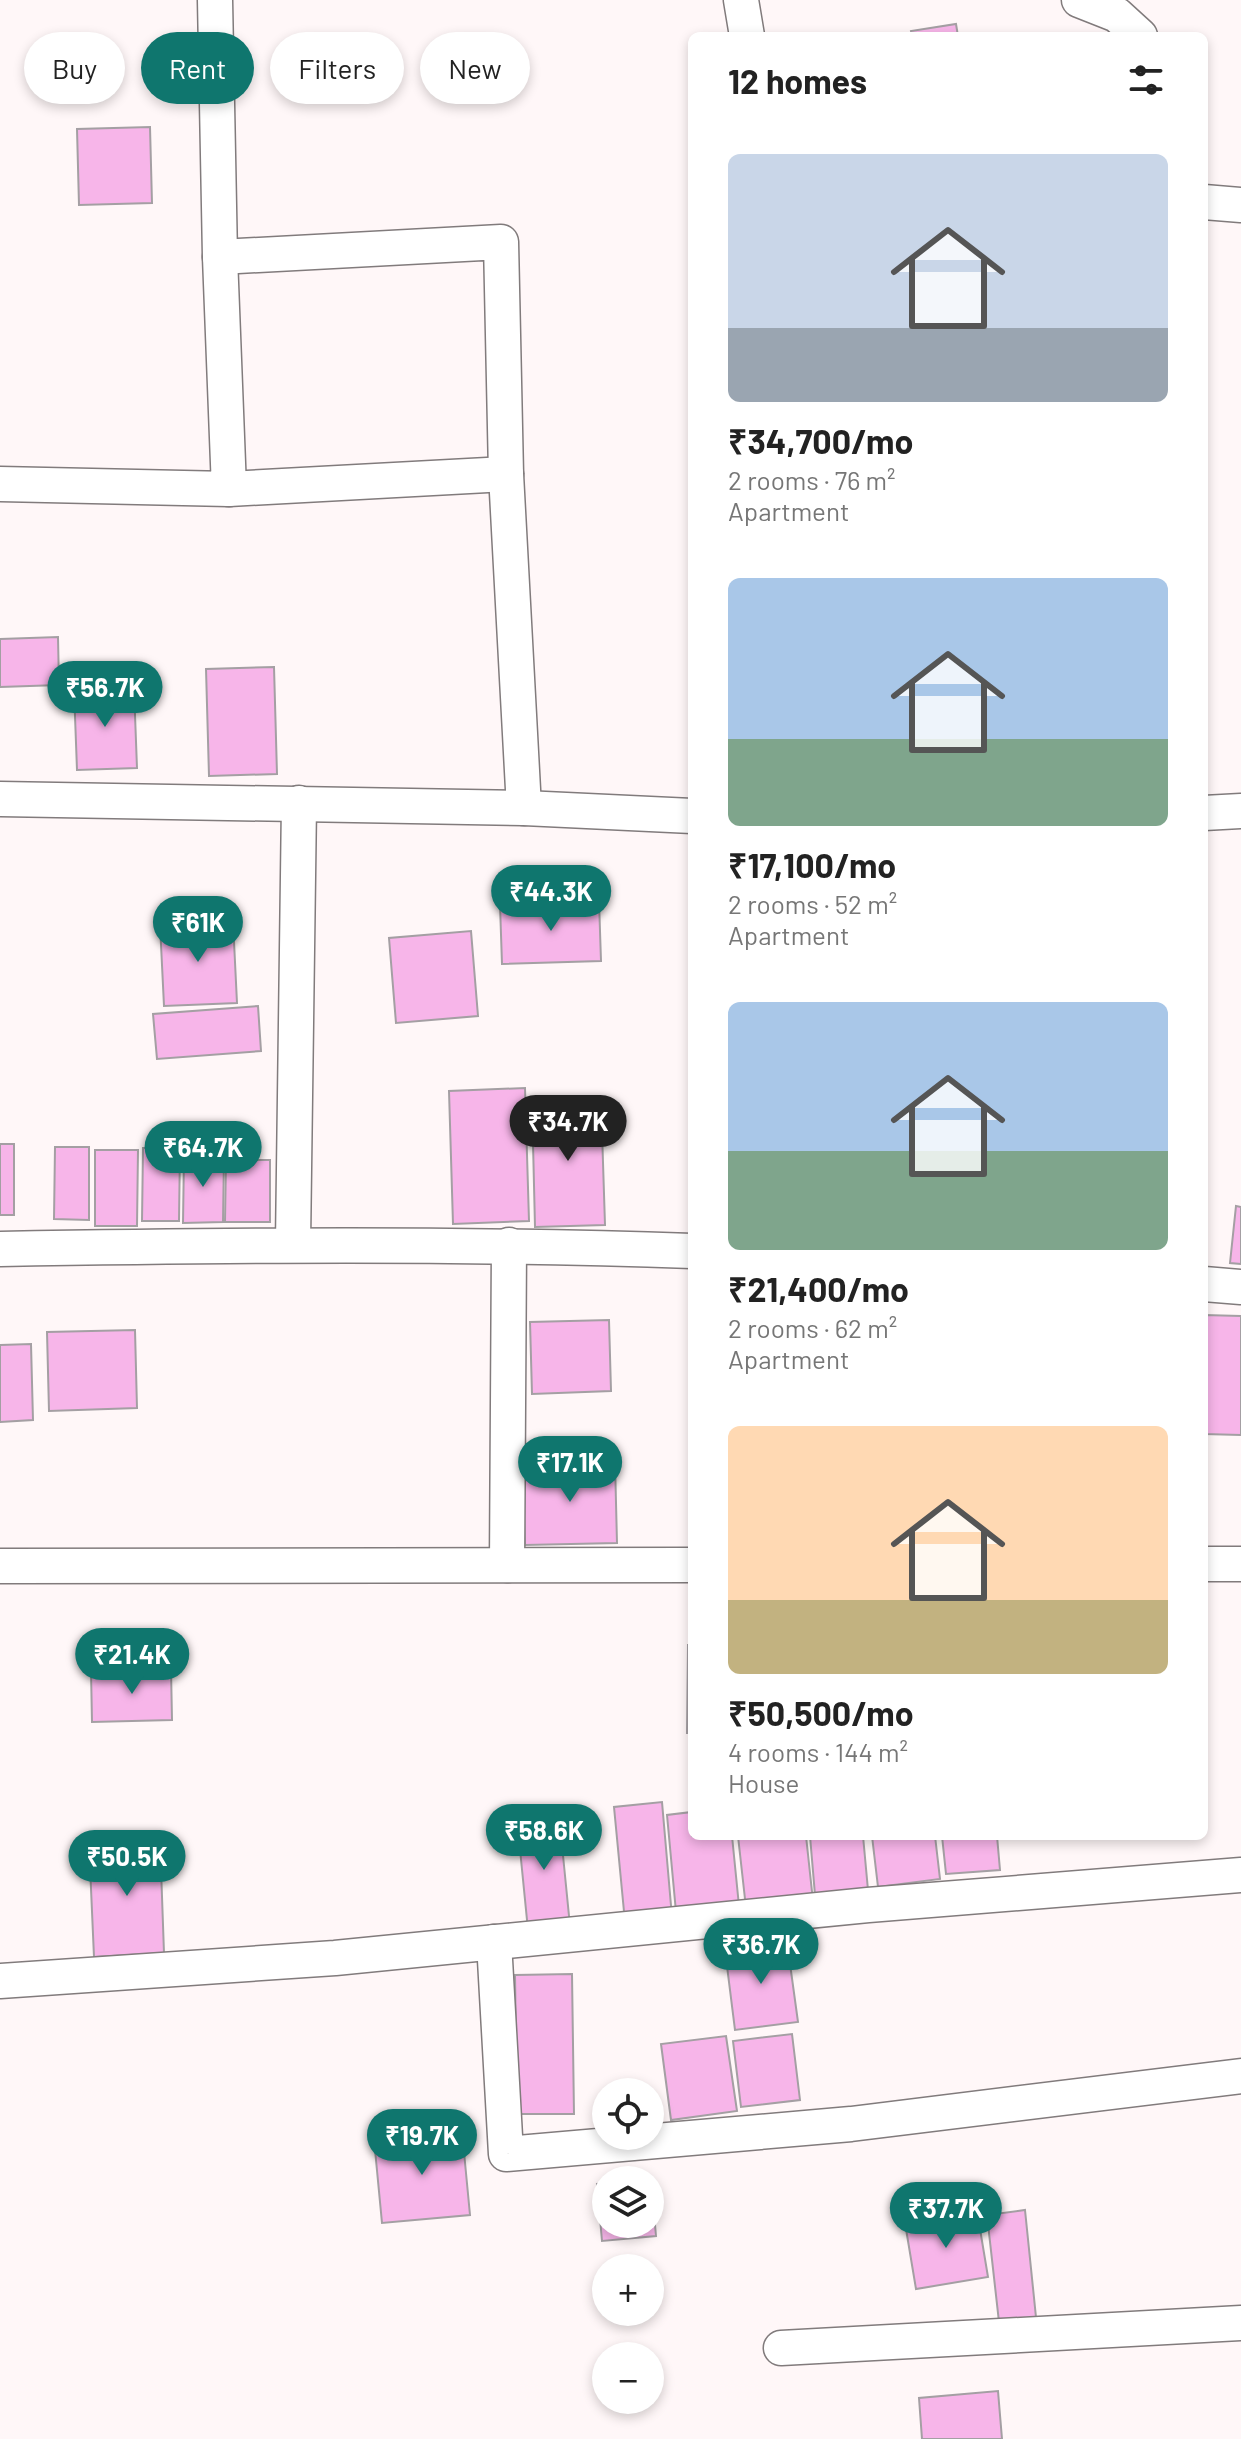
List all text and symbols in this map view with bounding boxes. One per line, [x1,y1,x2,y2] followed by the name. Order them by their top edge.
[24,32,125,104] chip: Buy
[141,32,254,104] chip: Rent
[270,32,404,104] chip: Filters
[420,32,530,104] chip: New
[1124,58,1168,102] icon: filters
[728,60,867,101] text: 12 homes
[876,206,1020,350] icon: home
[728,420,913,461] text: ₹34,700/mo
[728,464,896,495] text: 2 rooms · 76 m²
[728,495,849,526] text: Apartment
[876,630,1020,774] icon: home
[40,661,170,729] pin: ₹56.7K
[65,671,145,702] text: ₹56.7K
[728,844,896,885] text: ₹17,100/mo
[486,865,616,933] pin: ₹44.3K
[509,875,593,906] text: ₹44.3K
[728,888,897,919] text: 2 rooms · 52 m²
[151,896,245,964] pin: ₹61K
[171,906,225,937] text: ₹61K
[728,919,849,950] text: Apartment
[876,1054,1020,1198] icon: home
[503,1095,633,1163] pin: ₹34.7K
[528,1105,608,1136] text: ₹34.7K
[138,1121,268,1189] pin: ₹64.7K
[163,1131,243,1162] text: ₹64.7K
[728,1268,909,1309] text: ₹21,400/mo
[728,1312,897,1343] text: 2 rooms · 62 m²
[728,1343,849,1374] text: Apartment
[505,1436,635,1504] pin: ₹17.1K
[536,1446,604,1477] text: ₹17.1K
[876,1478,1020,1622] icon: home
[67,1628,197,1696] pin: ₹21.4K
[93,1638,171,1669] text: ₹21.4K
[728,1692,914,1733] text: ₹50,500/mo
[728,1736,908,1767] text: 4 rooms · 144 m²
[728,1767,799,1798] text: House
[479,1804,609,1872] pin: ₹58.6K
[504,1814,584,1845] text: ₹58.6K
[62,1830,192,1898] pin: ₹50.5K
[86,1840,168,1871] text: ₹50.5K
[696,1918,826,1986] pin: ₹36.7K
[721,1928,801,1959] text: ₹36.7K
[592,2078,664,2414] map controls
[592,2078,664,2150] button: locate
[357,2109,487,2177] pin: ₹19.7K
[385,2119,459,2150] text: ₹19.7K
[592,2166,664,2238] button: layers
[881,2182,1011,2250] pin: ₹37.7K
[908,2192,984,2223] text: ₹37.7K
[592,2254,664,2326] button: +
[592,2342,664,2414] button: −

